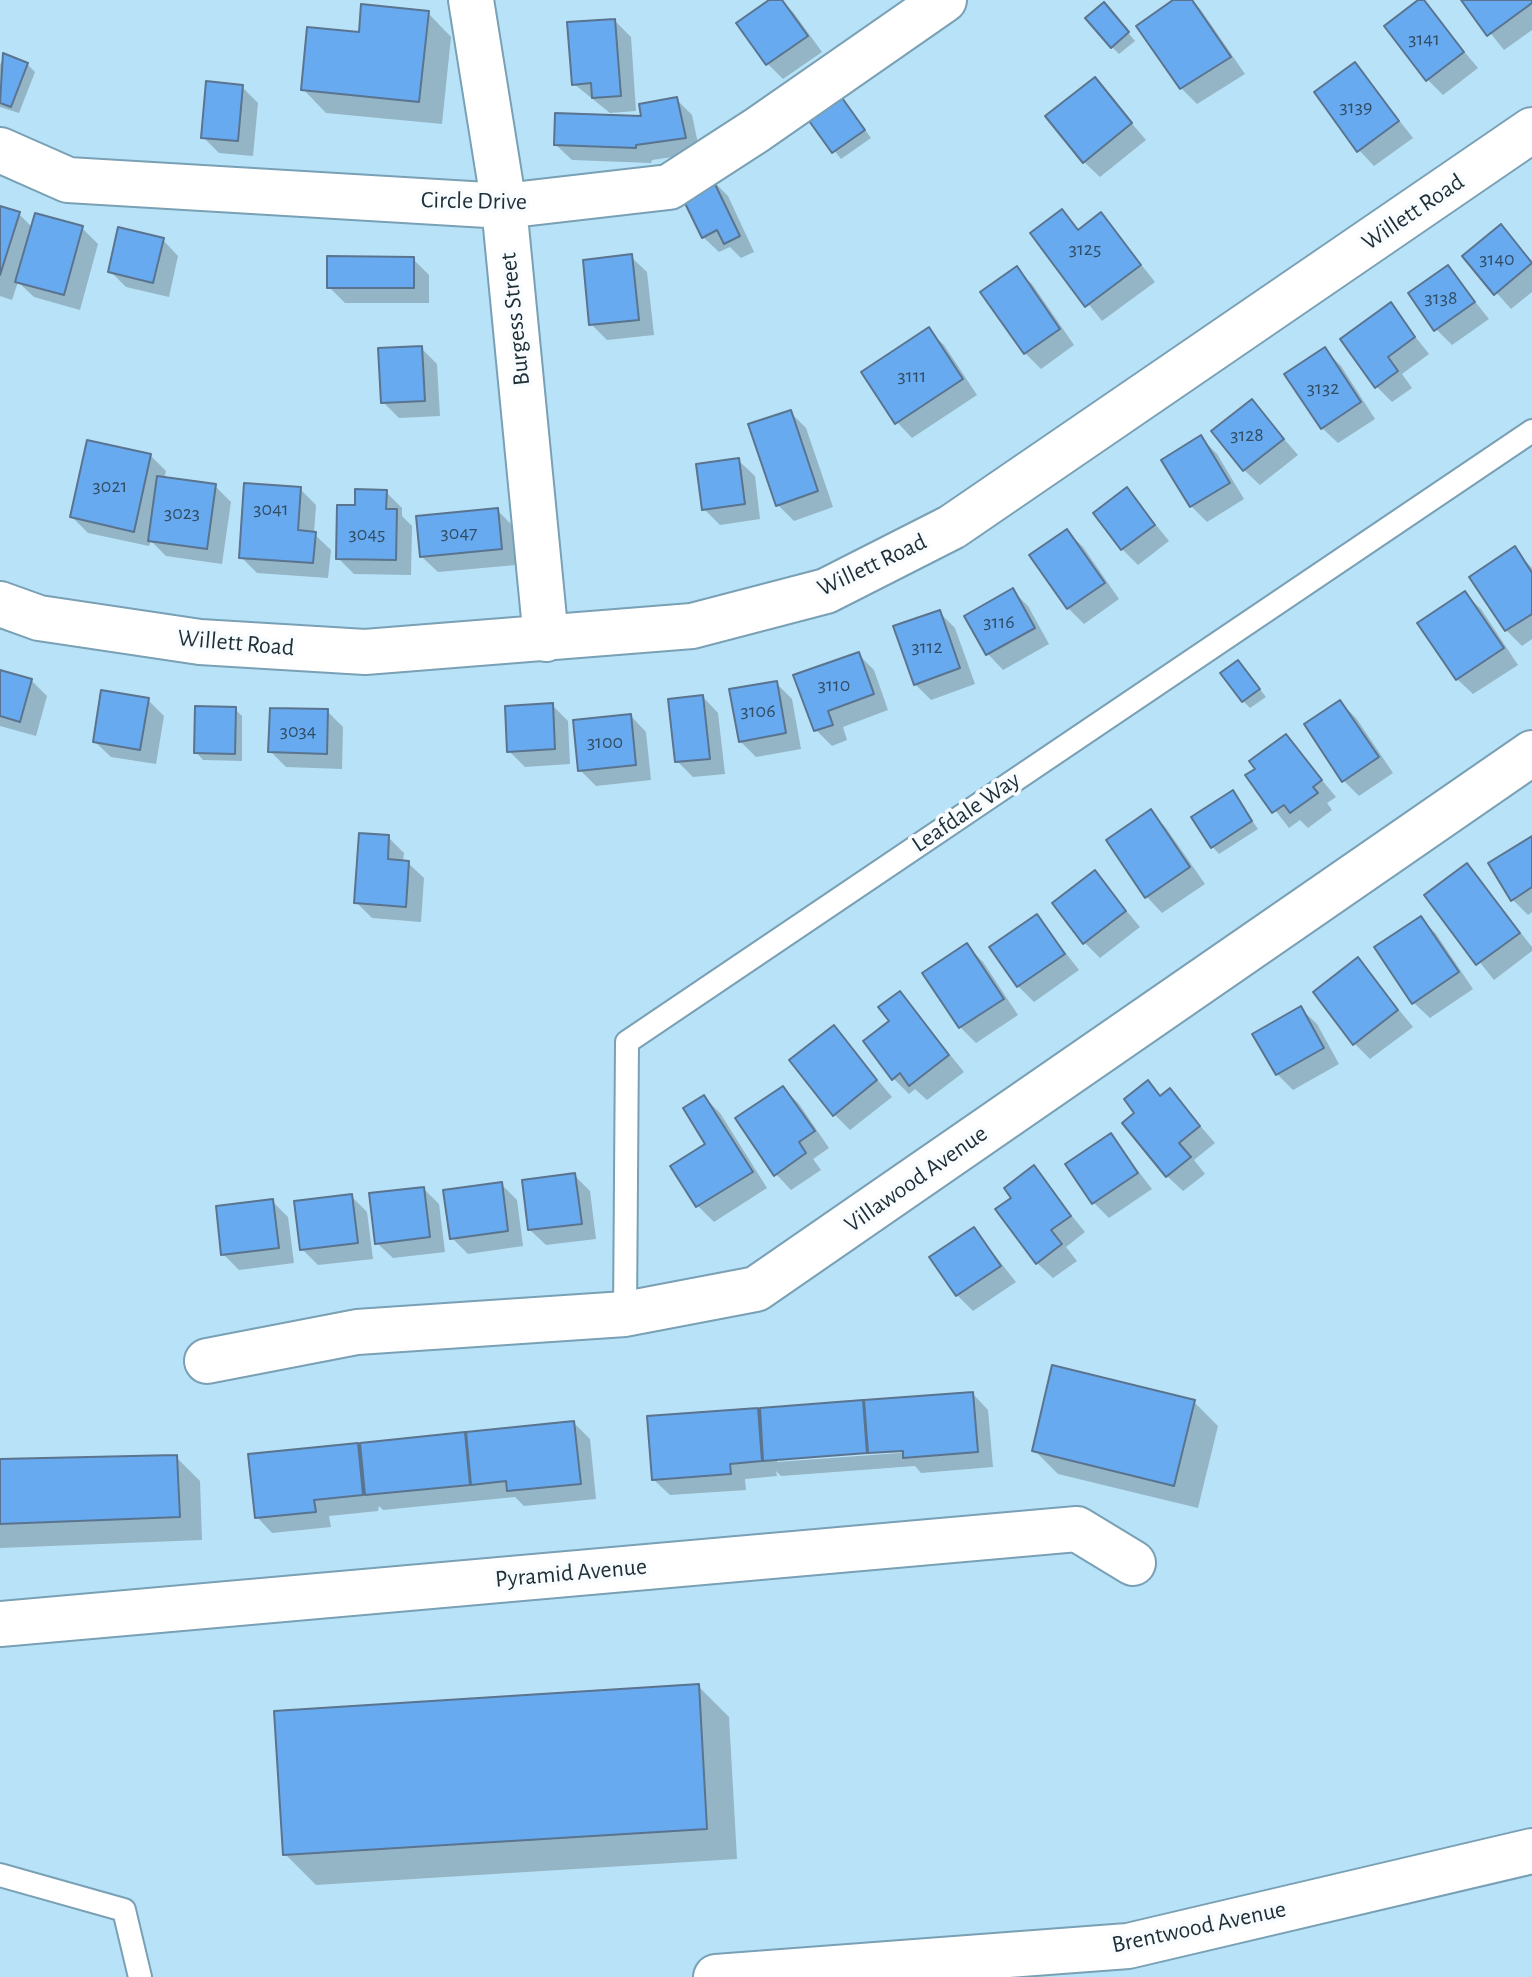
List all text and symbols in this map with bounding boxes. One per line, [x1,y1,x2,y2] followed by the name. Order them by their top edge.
[1408,27,1440,51] house number: 3141
[1340,95,1372,119] house number: 3139
[1356,167,1470,257] street label: Willett Road
[421,186,527,216] street label: Circle Drive
[1069,237,1101,261] house number: 3125
[1479,247,1515,271] house number: 3140
[494,251,536,387] street label: Burgess Street
[1425,286,1457,310] house number: 3138
[898,364,926,388] house number: 3111
[1307,376,1339,400] house number: 3132
[1230,423,1264,447] house number: 3128
[93,474,127,498] house number: 3021
[253,497,289,521] house number: 3041
[164,501,200,525] house number: 3023
[441,521,477,545] house number: 3047
[349,522,385,546] house number: 3045
[813,527,931,603] street label: Willett Road
[983,610,1015,634] house number: 3116
[176,624,296,662] street label: Willett Road
[911,635,943,659] house number: 3112
[818,673,850,697] house number: 3110
[740,699,776,723] house number: 3106
[280,719,316,743] house number: 3034
[587,730,623,754] house number: 3100
[907,765,1025,859] street label: Leafdale Way
[839,1119,993,1239] street label: Villawood Avenue
[494,1552,648,1594] street label: Pyramid Avenue
[1109,1894,1289,1960] street label: Brentwood Avenue

